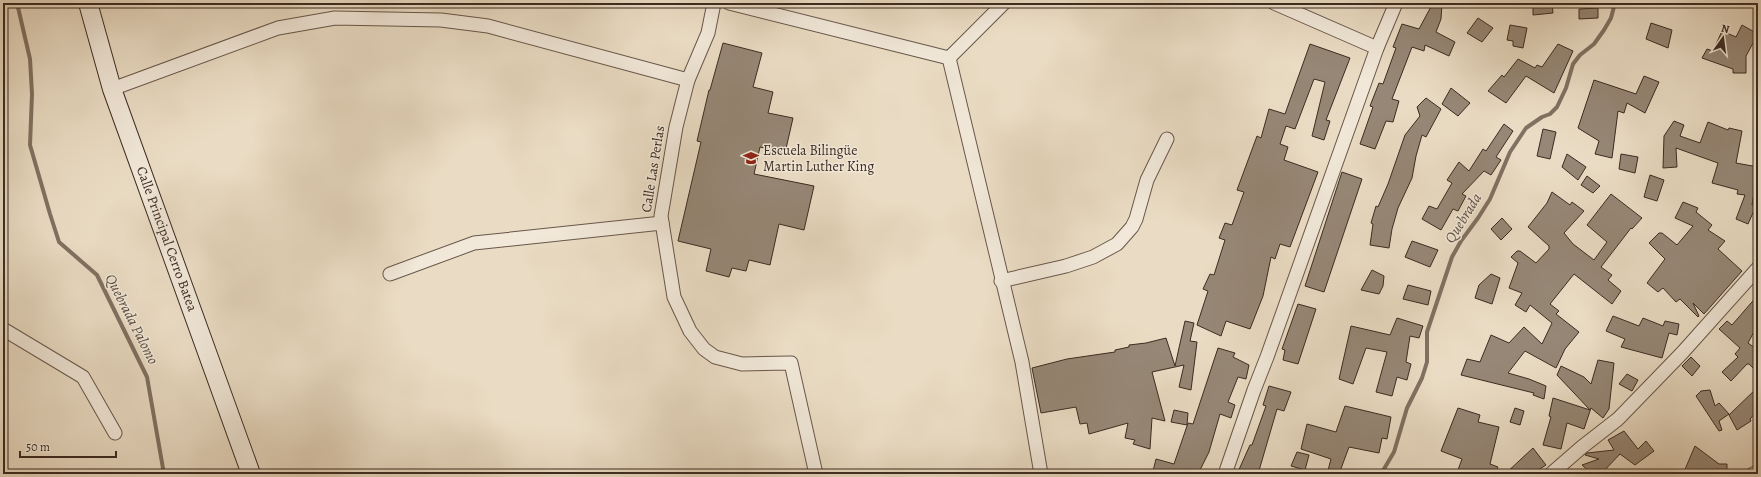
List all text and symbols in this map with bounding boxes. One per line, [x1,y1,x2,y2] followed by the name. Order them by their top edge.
[1703,18,1743,58] north arrow
[1720,21,1731,37] text: N
[637,124,669,214] street label: Calle Las Perlas
[763,141,874,176] place label: Escuela Bilingüe Martin Luther King
[742,149,760,167] school or university icon: Escuela Bilingüe Martin Luther King
[132,164,202,315] street label: Calle Principal Cerro Batea
[1440,189,1486,247] water label: Quebrada
[101,270,163,368] water label: Quebrada Palomo
[20,433,116,459] scale bar
[26,439,50,455] text: 50 m

